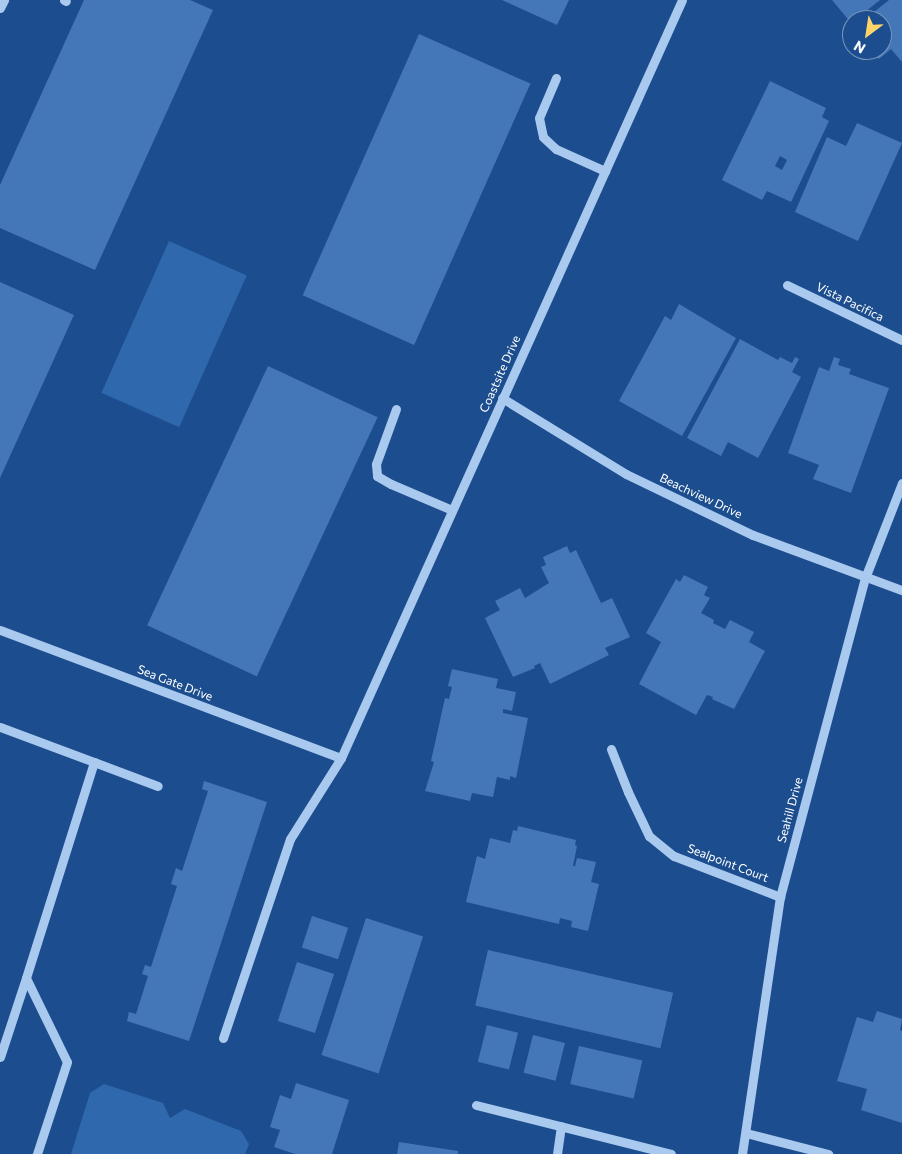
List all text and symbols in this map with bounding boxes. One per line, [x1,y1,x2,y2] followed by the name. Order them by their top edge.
[842,10,892,60] north arrow
[851,37,868,57] text: N
[814,280,886,324] street label: Vista Pacifica
[477,333,523,415] street label: Coastsite Drive
[657,471,745,521] street label: Beachview Drive
[135,662,215,704] street label: Sea Gate Drive
[774,776,806,844] street label: Seahill Drive
[685,841,771,885] street label: Sealpoint Court

